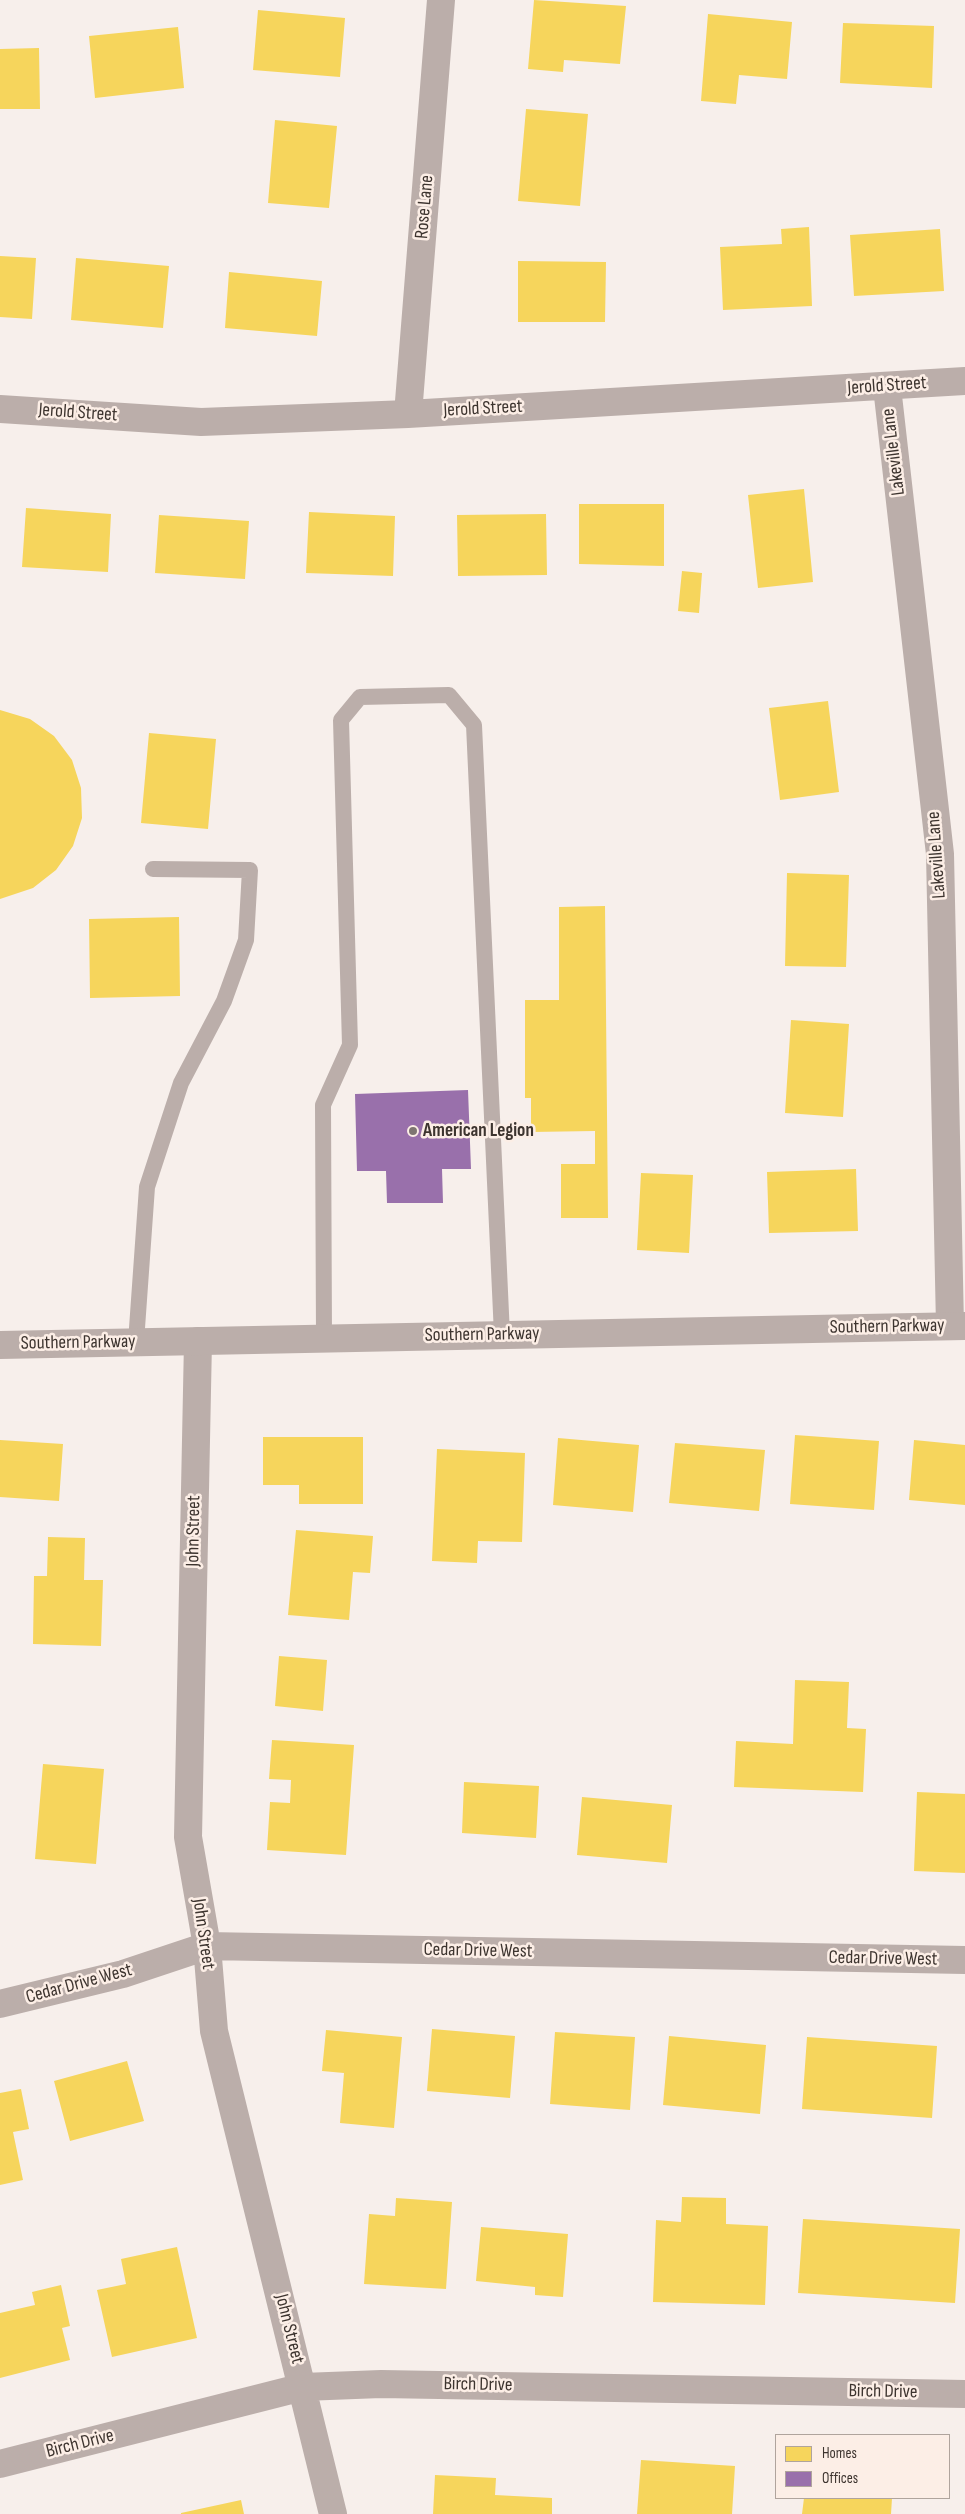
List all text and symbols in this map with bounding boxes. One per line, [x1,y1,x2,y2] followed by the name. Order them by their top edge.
[411,174,439,240] street label: Rose Lane
[847,372,927,400] street label: Jerold Street
[443,396,523,422] street label: Jerold Street
[38,399,118,427] street label: Jerold Street
[877,407,911,497] street label: Lakeville Lane
[923,811,951,899] street label: Lakeville Lane
[423,1120,534,1142] place label: American Legion
[407,1125,419,1137] marker: American Legion
[829,1315,945,1339] street label: Southern Parkway
[424,1323,540,1347] street label: Southern Parkway
[20,1331,136,1355] street label: Southern Parkway
[182,1495,206,1567] street label: John Street
[187,1897,219,1971] street label: John Street
[423,1939,533,1963] street label: Cedar Drive West
[828,1947,938,1971] street label: Cedar Drive West
[23,1959,135,2009] street label: Cedar Drive West
[269,2292,309,2366] street label: John Street
[443,2373,513,2397] street label: Birch Drive
[848,2380,918,2404] street label: Birch Drive
[44,2425,116,2463] street label: Birch Drive
[775,2434,950,2499] legend
[822,2444,857,2463] text: Homes
[822,2469,858,2488] text: Offices

